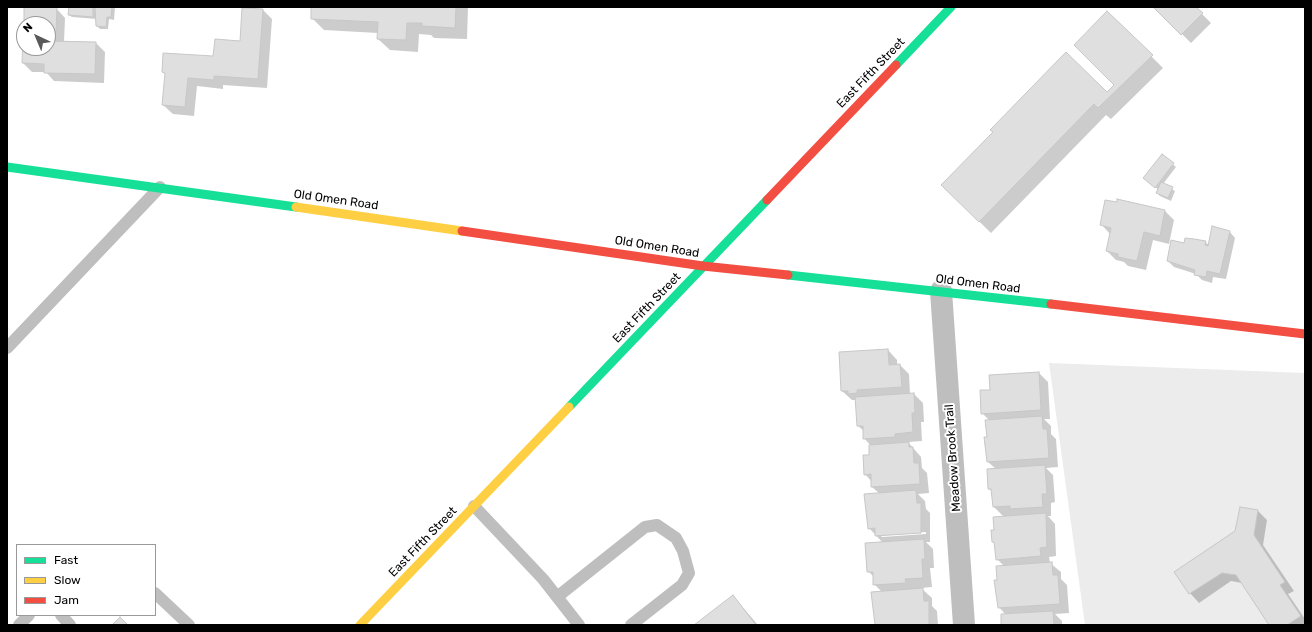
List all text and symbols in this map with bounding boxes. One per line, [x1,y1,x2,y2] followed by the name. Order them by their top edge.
[16,16,56,56] north arrow
[21,20,35,35] text: N
[834,35,908,111] street label: East Fifth Street
[293,187,379,213] street label: Old Omen Road
[614,233,700,261] street label: Old Omen Road
[610,270,684,346] street label: East Fifth Street
[935,272,1021,296] street label: Old Omen Road
[942,404,964,512] street label: Meadow Brook Trail
[386,504,460,580] street label: East Fifth Street
[16,544,156,616] legend
[54,553,78,567] text: Fast
[54,573,81,587] text: Slow
[54,593,79,607] text: Jam

